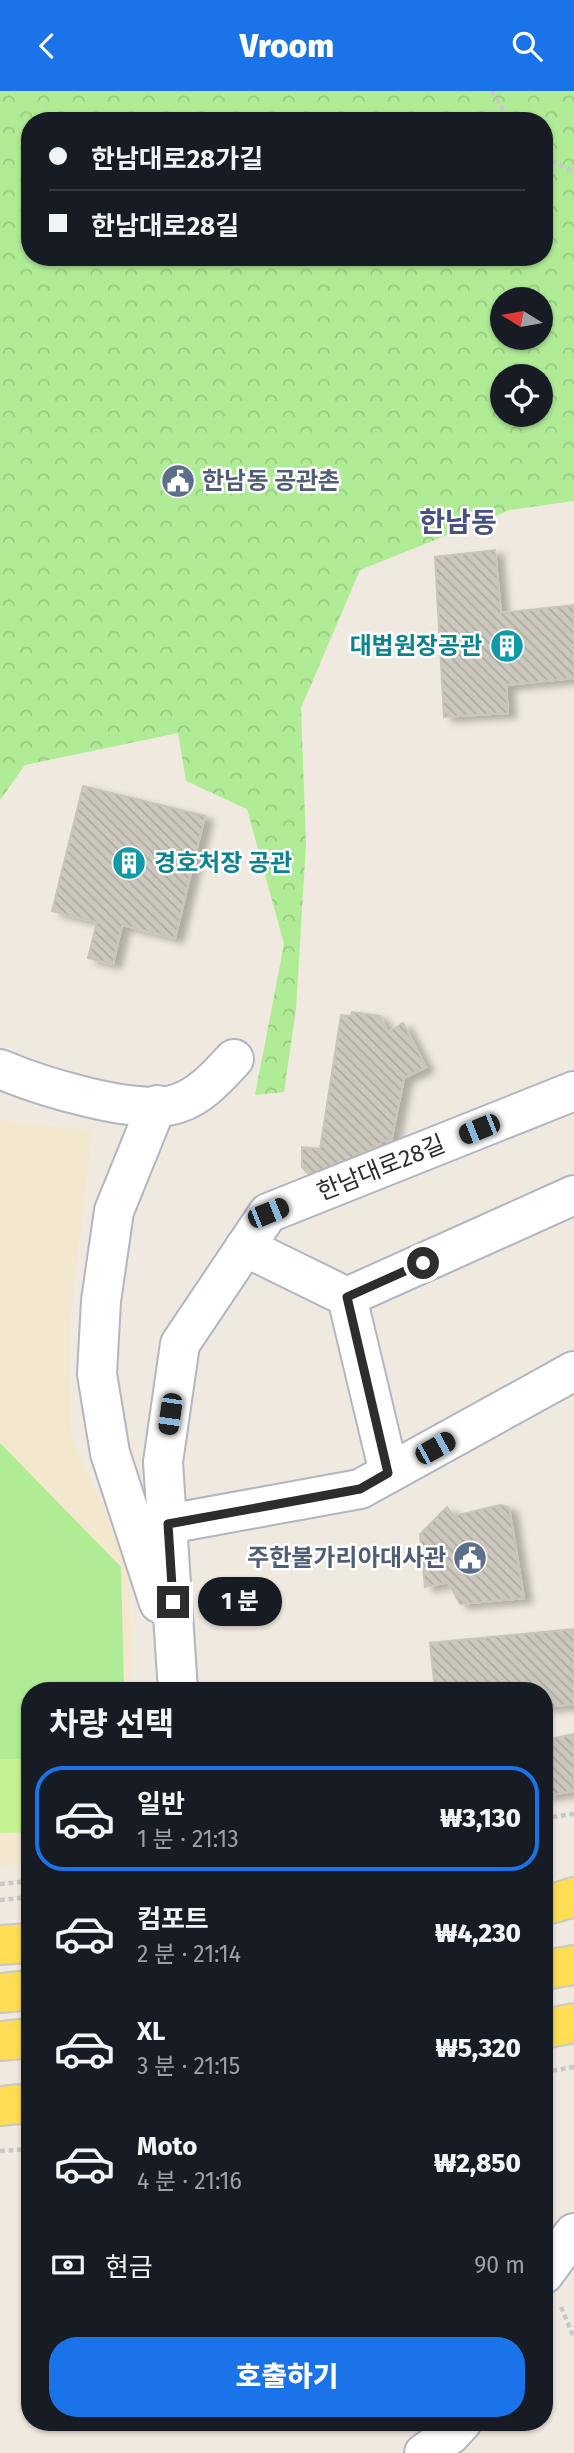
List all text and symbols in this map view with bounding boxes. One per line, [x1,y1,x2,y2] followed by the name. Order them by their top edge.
[28,27,66,65] icon: back
[240,27,334,65] text: Vroom
[508,27,546,65] icon: search
[91,144,263,175] text: 한남대로28가길
[91,211,239,242] text: 한남대로28길
[490,287,553,350] north arrow
[490,287,553,427] map controls
[490,364,553,427] button: locate
[159,462,197,500] public building icon: 한남동 공관촌
[202,467,340,495] place label: 한남동 공관촌
[419,506,497,539] district label: 한남동
[488,627,526,665] building icon: 대법원장공관
[350,632,482,660] place label: 대법원장공관
[110,844,148,882] building icon: 경호처장 공관
[154,849,292,877] place label: 경호처장 공관
[456,1111,503,1147] car
[313,1130,449,1206] street label: 한남대로28길
[245,1195,292,1231] car
[407,1247,439,1279] route start
[157,1392,184,1436] car
[412,1429,459,1467] car
[451,1539,489,1577] public building icon: 주한불가리아대사관
[247,1544,446,1572] place label: 주한불가리아대사관
[198,1577,282,1627] callout: 1 분
[157,1586,189,1618] route end
[221,1587,259,1615] text: 1 분
[49,1705,174,1743] text: 차량 선택
[53,1787,116,1850] icon: car
[137,1789,185,1820] text: 일반
[440,1803,521,1834] text: ₩3,130
[137,1825,239,1853] text: 1 분 · 21:13
[53,1902,116,1965] icon: car
[137,1904,209,1935] text: 컴포트
[435,1918,521,1949] text: ₩4,230
[137,1940,241,1968] text: 2 분 · 21:14
[137,2016,165,2047] text: XL
[53,2017,116,2080] icon: car
[435,2033,521,2064] text: ₩5,320
[137,2052,240,2080] text: 3 분 · 21:15
[137,2131,197,2162] text: Moto
[53,2132,116,2195] icon: car
[434,2148,521,2179] text: ₩2,850
[137,2167,242,2195] text: 4 분 · 21:16
[49,2246,87,2284] icon: cash
[474,2251,525,2279] text: 90 m
[105,2252,153,2283] text: 현금
[49,2337,525,2417] button: 호출하기

